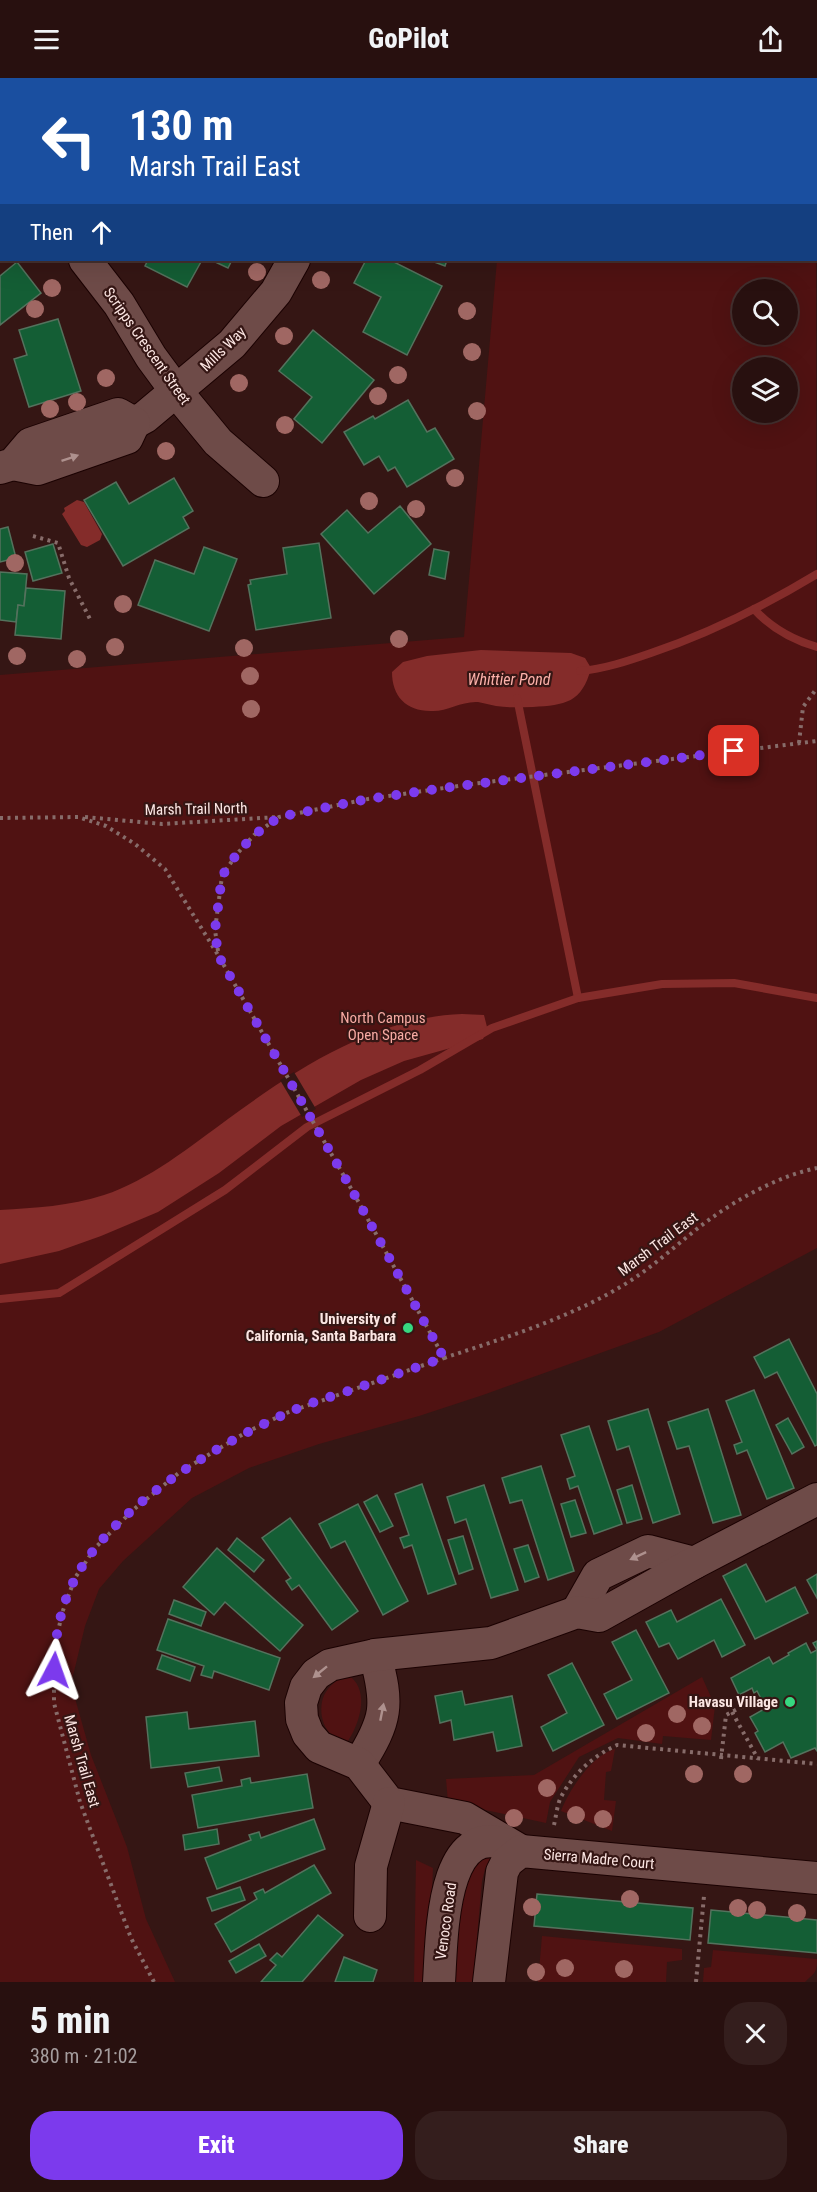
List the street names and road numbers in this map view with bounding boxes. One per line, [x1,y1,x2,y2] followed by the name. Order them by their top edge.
[100,284,194,408] street label: Scripps Crescent Street
[196,323,250,375] street label: Mills Way
[144,799,248,819] street label: Marsh Trail North
[615,1208,701,1280] street label: Marsh Trail East
[60,1713,104,1809] street label: Marsh Trail East
[543,1845,655,1873] street label: Sierra Madre Court
[432,1881,460,1961] street label: Venoco Road

